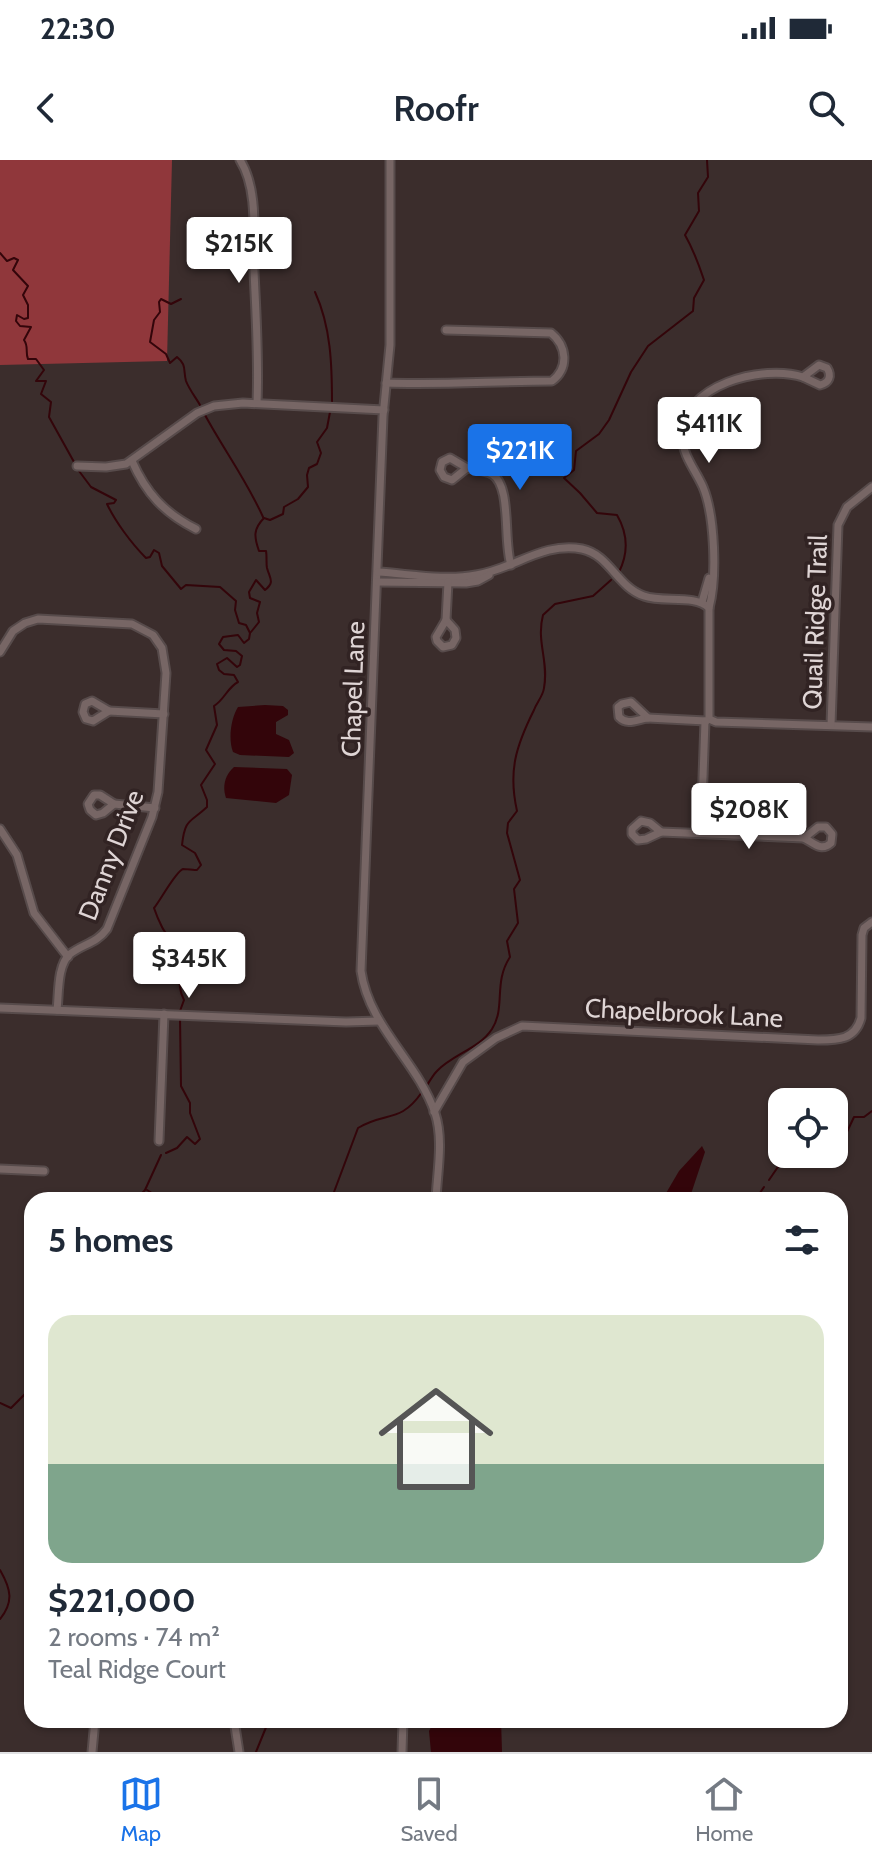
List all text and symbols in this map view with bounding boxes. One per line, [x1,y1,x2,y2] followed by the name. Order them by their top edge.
[40,10,116,47] text: 22:30
[24,86,68,130] icon: back
[393,86,479,130] text: Roofr
[804,86,848,130] icon: search
[183,217,295,285] pin: $215K
[205,227,273,259] text: $215K
[653,397,765,465] pin: $411K
[676,407,742,439] text: $411K
[464,424,576,492] pin: $221K
[486,434,554,466] text: $221K
[796,534,834,710] street label: Quail Ridge Trail
[335,621,371,757] street label: Chapel Lane
[693,783,805,851] pin: $208K
[71,785,151,925] street label: Danny Drive
[709,793,789,825] text: $208K
[133,932,245,1000] pin: $345K
[151,942,227,974] text: $345K
[584,992,784,1034] street label: Chapelbrook Lane
[768,1088,848,1168] map controls
[768,1088,848,1168] button: locate
[780,1218,824,1262] icon: filters
[48,1219,173,1261] text: 5 homes
[364,1367,508,1511] icon: home
[48,1579,196,1621] text: $221,000
[48,1621,220,1653] text: 2 rooms · 74 m²
[48,1653,226,1685] text: Teal Ridge Court
[119,1772,163,1847] tab: Map
[400,1772,458,1847] tab: Saved
[695,1772,753,1847] tab: Home

